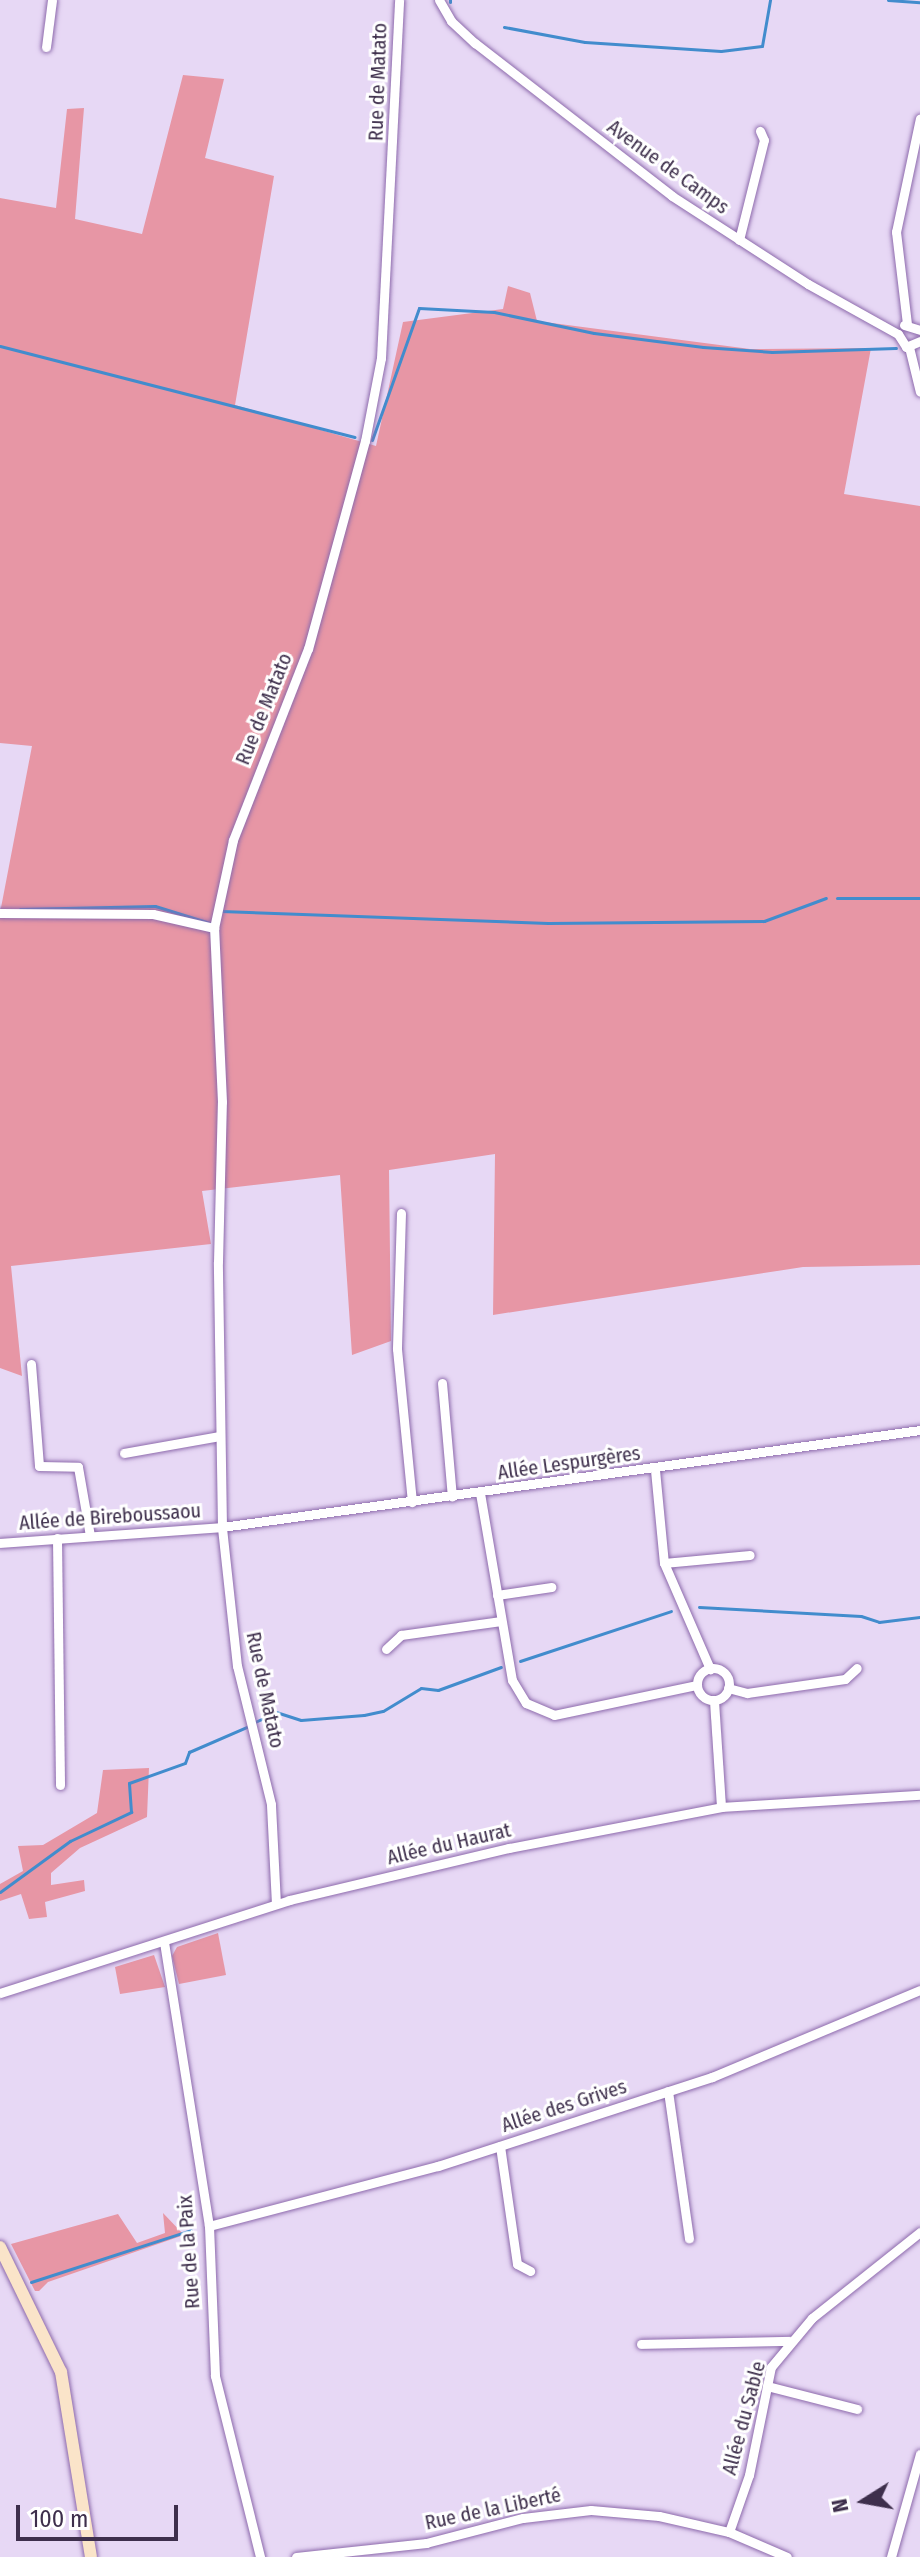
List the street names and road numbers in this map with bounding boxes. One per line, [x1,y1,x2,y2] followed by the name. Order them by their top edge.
[364,23,392,141] street label: Rue de Matato
[603,115,733,219] street label: Avenue de Camps
[231,650,297,768] street label: Rue de Matato
[496,1441,642,1485] street label: Allée Lespurgères
[18,1499,202,1535] street label: Allée de Bireboussaou
[241,1630,289,1750] street label: Rue de Matato
[385,1818,513,1870] street label: Allée du Haurat
[498,2075,630,2137] street label: Allée des Grives
[173,2194,205,2310] street label: Rue de la Paix
[717,2359,771,2477] street label: Allée du Sable
[423,2483,563,2535] street label: Rue de la Liberté

